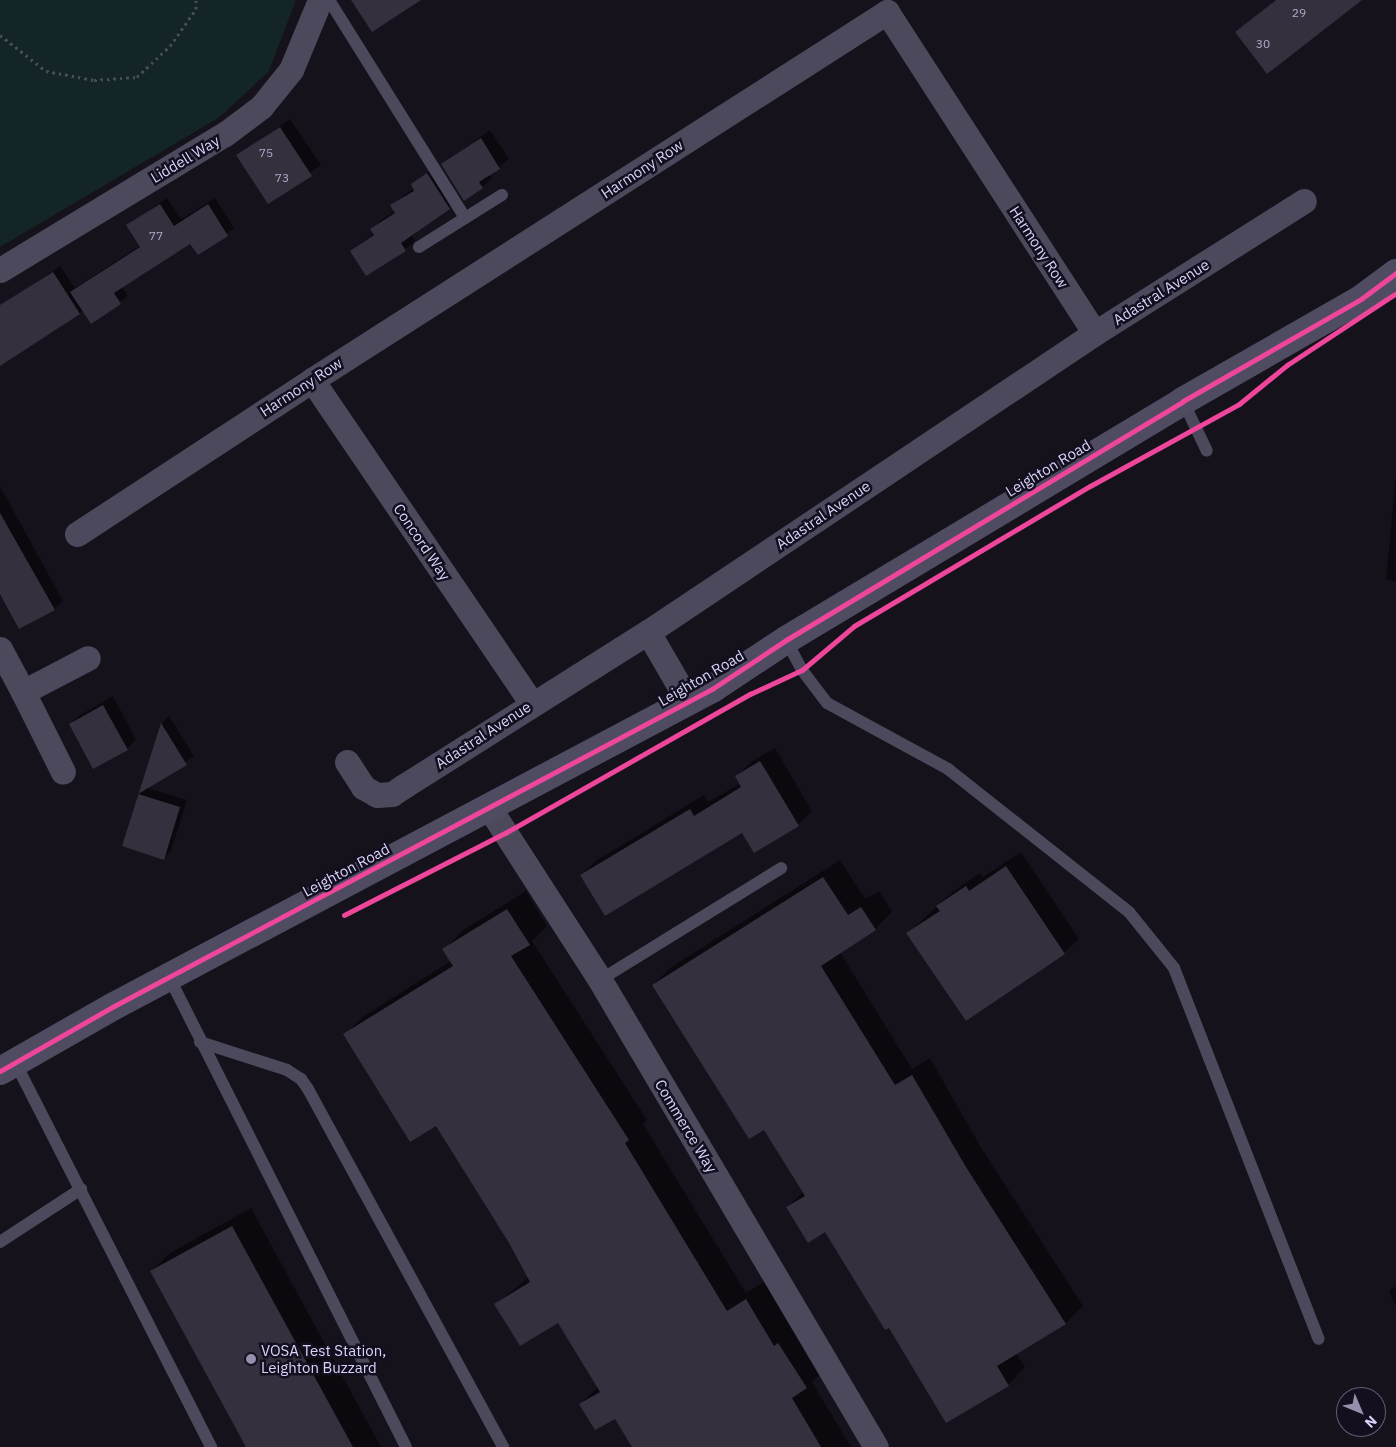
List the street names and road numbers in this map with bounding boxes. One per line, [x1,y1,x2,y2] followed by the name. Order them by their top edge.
[147,131,223,187] street label: Liddell Way
[598,136,686,202] street label: Harmony Row
[1006,203,1072,291] street label: Harmony Row
[1110,255,1212,329] street label: Adastral Avenue
[257,354,345,420] street label: Harmony Row
[1002,436,1094,500] street label: Leighton Road
[772,477,874,553] street label: Adastral Avenue
[390,500,454,584] street label: Concord Way
[655,646,747,710] street label: Leighton Road
[432,698,534,772] street label: Adastral Avenue
[299,840,393,900] street label: Leighton Road
[651,1076,721,1176] street label: Commerce Way

